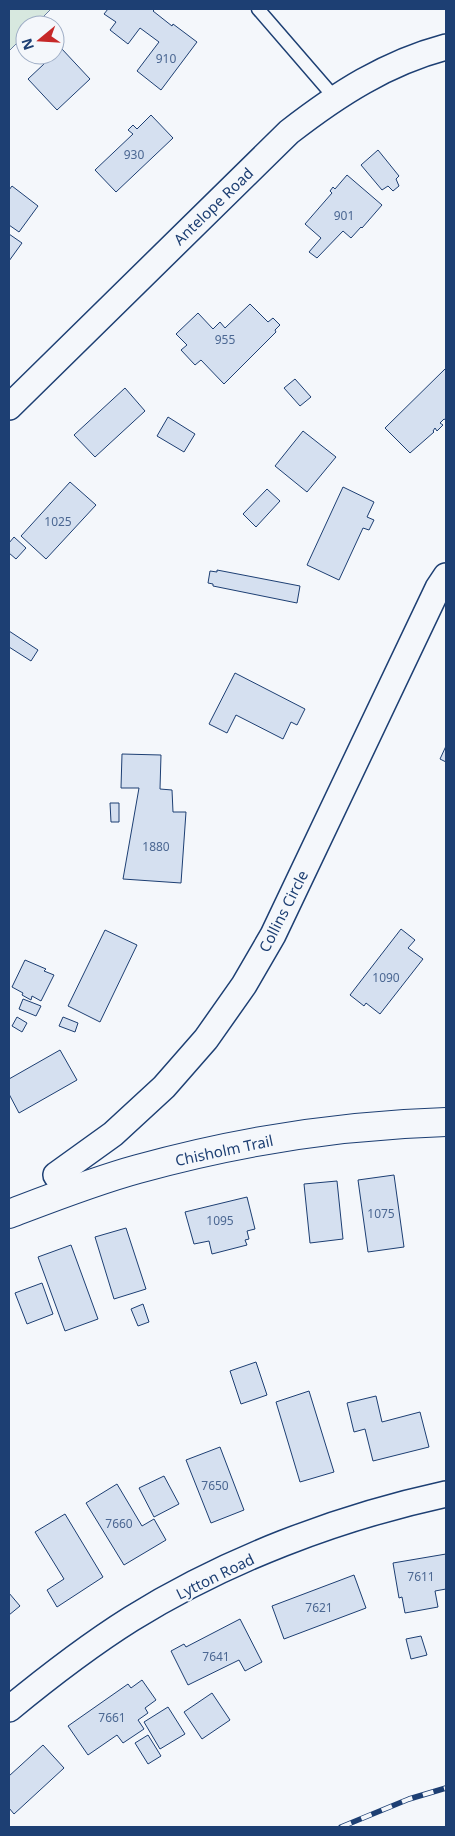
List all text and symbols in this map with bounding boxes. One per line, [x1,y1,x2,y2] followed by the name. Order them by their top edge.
[15,15,65,65] north arrow
[16,36,38,53] text: N
[156,50,176,67] house number: 910
[124,146,144,163] house number: 930
[169,163,257,249] street label: Antelope Road
[334,207,354,224] house number: 901
[215,331,235,348] house number: 955
[44,513,72,530] house number: 1025
[142,838,170,855] house number: 1880
[254,867,312,955] street label: Collins Circle
[372,969,400,986] house number: 1090
[173,1130,275,1170] street label: Chisholm Trail
[367,1205,395,1222] house number: 1075
[206,1212,234,1229] house number: 1095
[201,1477,229,1494] house number: 7650
[105,1515,133,1532] house number: 7660
[173,1548,257,1604] street label: Lytton Road
[407,1568,435,1585] house number: 7611
[305,1599,333,1616] house number: 7621
[202,1648,230,1665] house number: 7641
[98,1709,126,1726] house number: 7661

